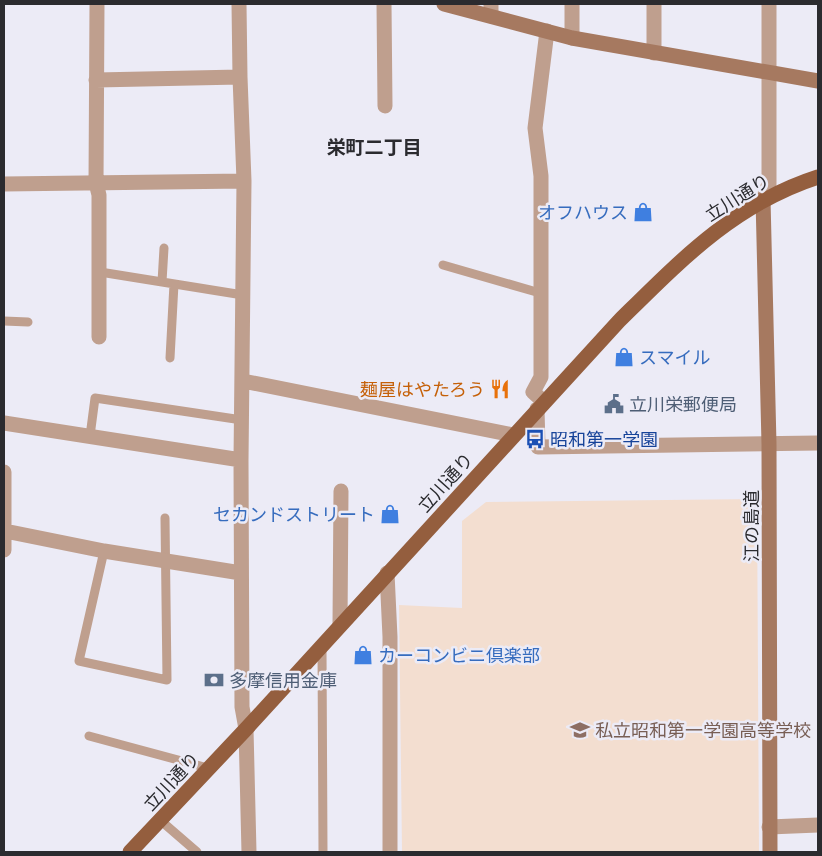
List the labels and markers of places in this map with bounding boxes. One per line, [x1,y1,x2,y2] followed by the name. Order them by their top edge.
[538,201,628,223] place label: オフハウス
[632,201,654,223] shop icon: オフハウス
[613,346,635,368] shop icon: スマイル
[639,346,710,368] place label: スマイル
[360,378,485,400] place label: 麺屋はやたろう
[489,378,511,400] restaurant icon: 麺屋はやたろう
[603,393,625,415] public building icon: 立川栄郵便局
[629,393,737,415] place label: 立川栄郵便局
[524,428,546,450] bus stop icon: 昭和第一学園
[550,428,658,450] place label: 昭和第一学園
[213,503,375,525] place label: セカンドストリート
[379,503,401,525] shop icon: セカンドストリート
[352,644,374,666] shop icon: カーコンビニ倶楽部
[378,644,540,666] place label: カーコンビニ倶楽部
[203,669,225,691] bank icon: 多摩信用金庫
[229,669,337,691] place label: 多摩信用金庫
[569,719,591,741] school or university icon: 私立昭和第一学園高等学校
[595,719,811,741] place label: 私立昭和第一学園高等学校

